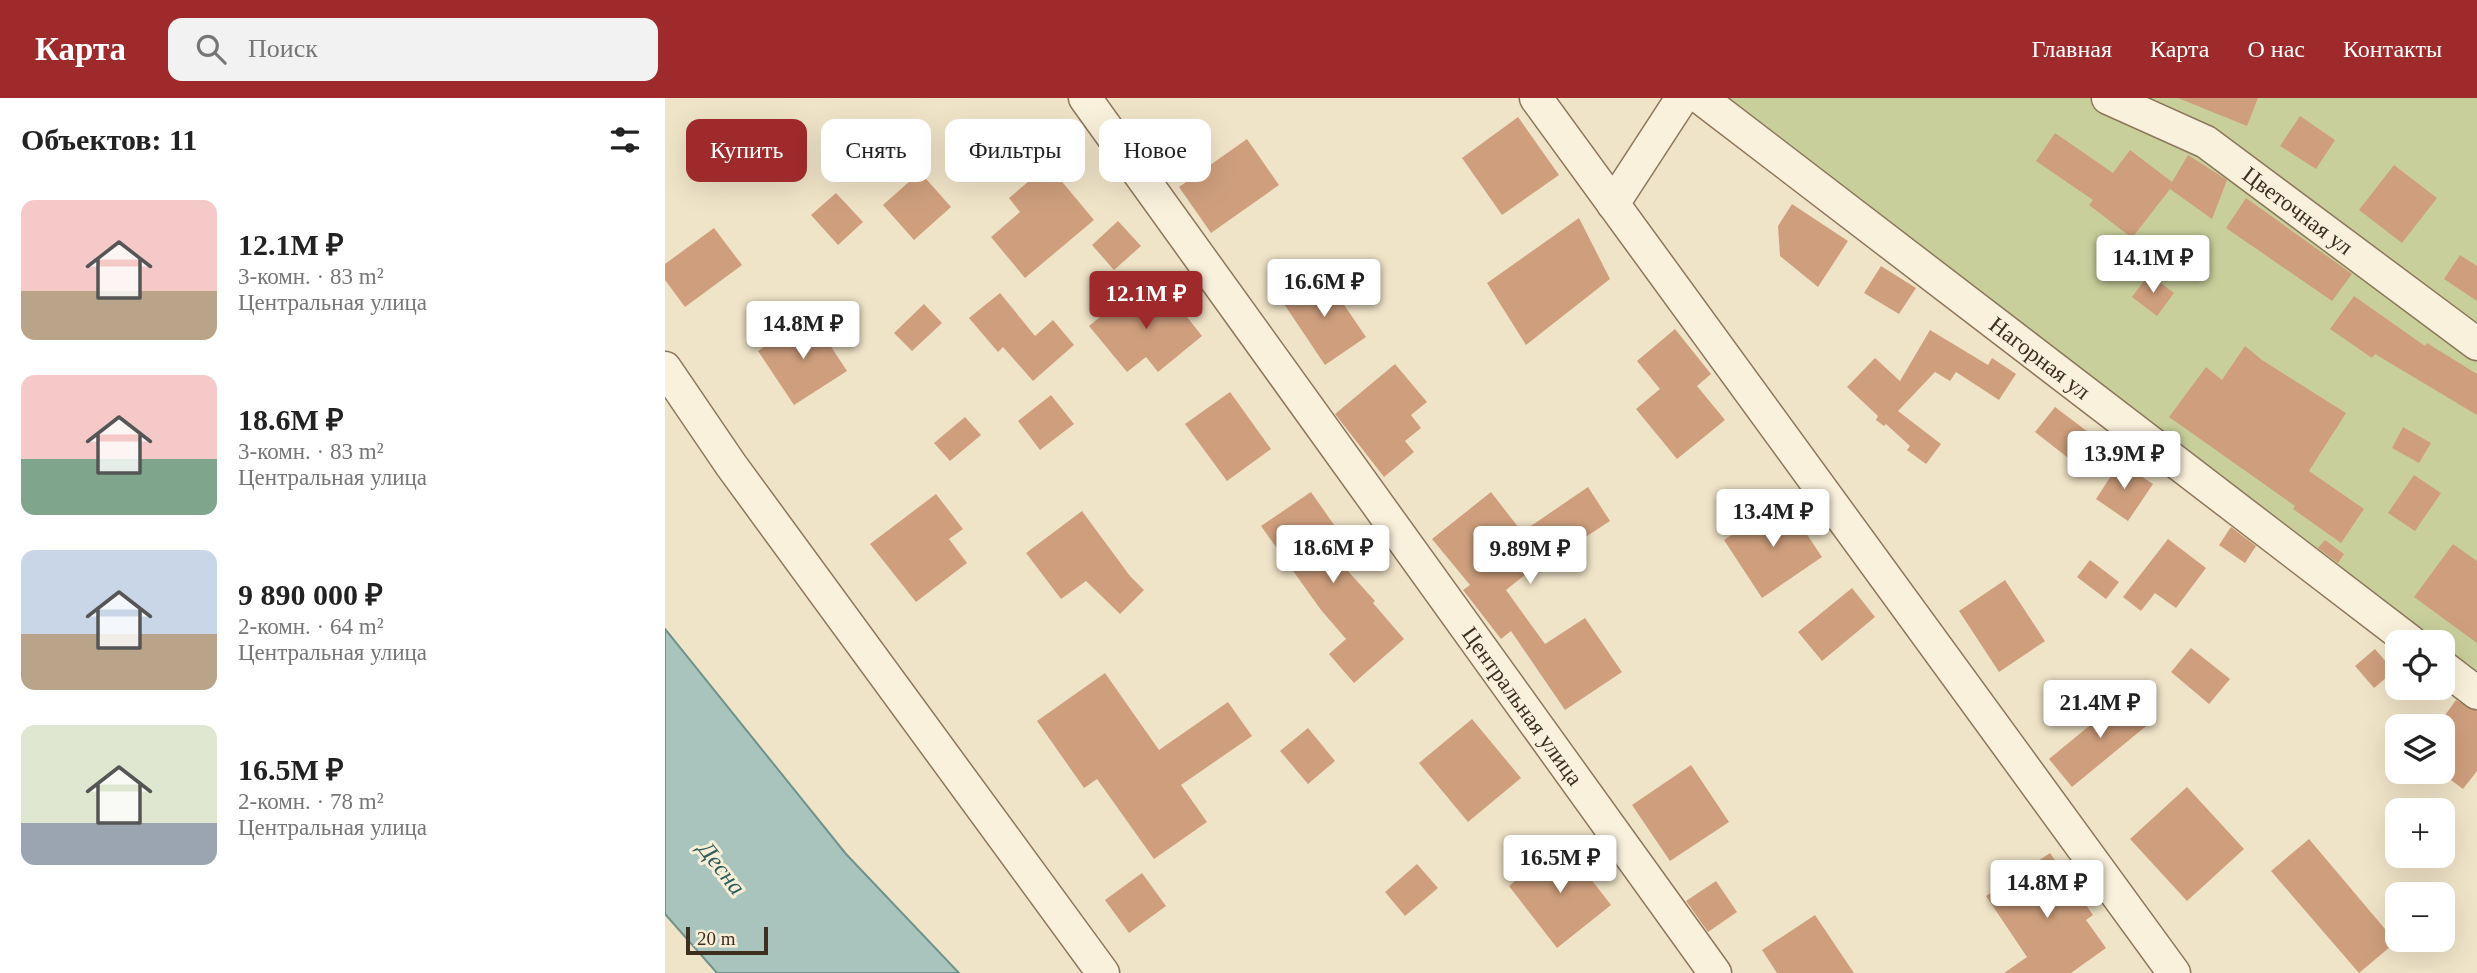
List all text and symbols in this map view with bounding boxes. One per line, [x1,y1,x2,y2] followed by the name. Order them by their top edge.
[168,18,658,81] search box
[192,30,230,68] icon: search
[35,31,126,67] text: Карта
[248,34,318,63] text: Поиск
[2031,36,2112,62] text: Главная
[2150,36,2209,62] text: Карта
[2247,36,2305,62] text: О нас
[2343,36,2442,62] text: Контакты
[686,119,807,182] chip: Купить
[821,119,931,182] chip: Снять
[945,119,1085,182] chip: Фильтры
[1099,119,1211,182] chip: Новое
[606,121,644,159] icon: filters
[21,123,197,156] text: Объектов: 11
[2238,161,2358,260] street label: Цветочная ул
[77,228,161,312] icon: home
[238,228,344,261] text: 12.1M ₽
[2088,236,2218,295] pin: 14.1M ₽
[2112,245,2194,270] text: 14.1M ₽
[1259,260,1389,319] pin: 16.6M ₽
[238,264,384,289] text: 3-комн. · 83 m²
[1283,269,1365,294] text: 16.6M ₽
[1081,272,1211,331] pin: 12.1M ₽
[1105,281,1187,306] text: 12.1M ₽
[238,290,427,315] text: Центральная улица
[738,302,868,361] pin: 14.8M ₽
[762,311,844,336] text: 14.8M ₽
[1985,311,2095,404] street label: Нагорная ул
[77,403,161,487] icon: home
[238,403,344,436] text: 18.6M ₽
[2059,432,2189,491] pin: 13.9M ₽
[238,439,384,464] text: 3-комн. · 83 m²
[2083,441,2165,466] text: 13.9M ₽
[238,465,427,490] text: Центральная улица
[1708,490,1838,549] pin: 13.4M ₽
[1732,499,1814,524] text: 13.4M ₽
[1268,526,1398,585] pin: 18.6M ₽
[1465,526,1595,586] pin: 9.89M ₽
[1292,535,1374,560] text: 18.6M ₽
[1489,536,1571,561] text: 9.89M ₽
[77,578,161,662] icon: home
[238,578,383,611] text: 9 890 000 ₽
[238,614,384,639] text: 2-комн. · 64 m²
[1457,622,1588,790] street label: Центральная улица
[2385,630,2455,952] map controls
[2385,630,2455,700] button: locate
[238,640,427,665] text: Центральная улица
[2035,680,2165,740] pin: 21.4M ₽
[2059,690,2141,715] text: 21.4M ₽
[2385,714,2455,784] button: layers
[77,753,161,837] icon: home
[238,753,344,786] text: 16.5M ₽
[238,789,384,814] text: 2-комн. · 78 m²
[2385,798,2455,868] button: +
[238,815,427,840] text: Центральная улица
[692,835,751,900] water label: Десна
[1495,836,1625,895] pin: 16.5M ₽
[1519,845,1601,870] text: 16.5M ₽
[1982,860,2112,920] pin: 14.8M ₽
[2006,870,2088,895] text: 14.8M ₽
[2385,882,2455,952] button: −
[686,924,768,956] scale bar
[697,928,736,949] text: 20 m

